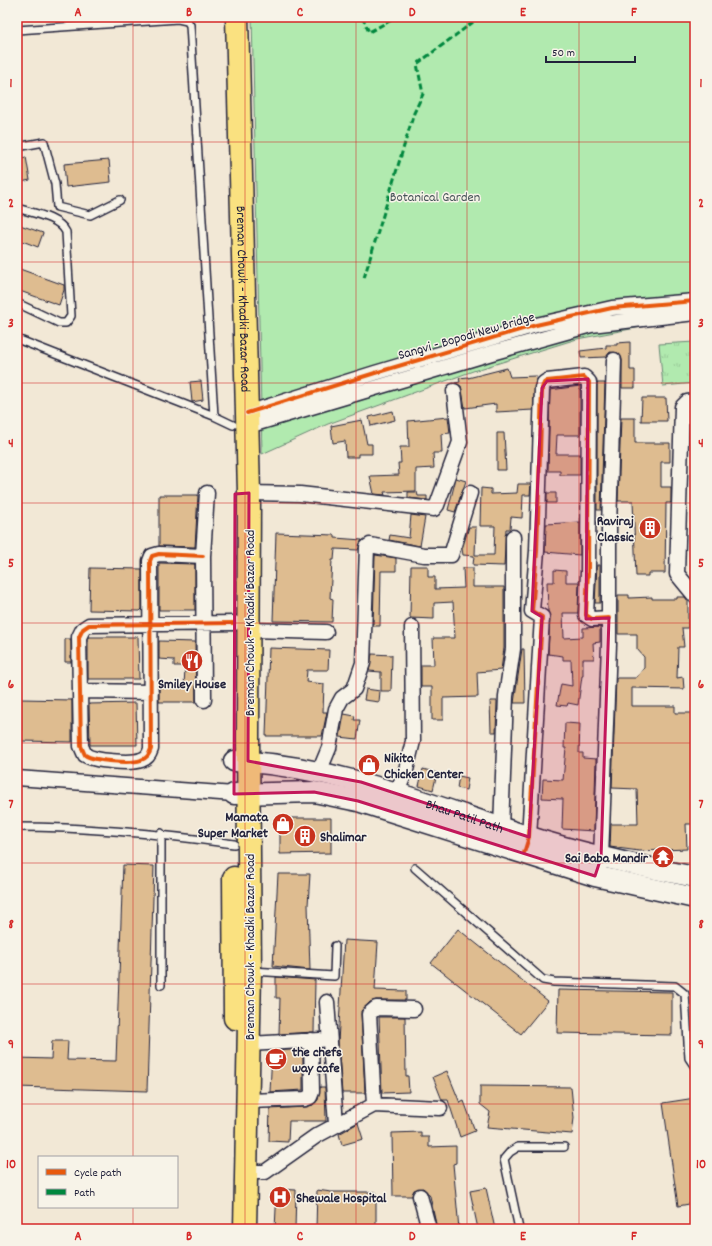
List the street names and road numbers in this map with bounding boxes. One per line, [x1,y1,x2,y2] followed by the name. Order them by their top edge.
[230,205,254,393] street label: Breman Chowk - Khadki Bazar Road
[396,308,537,366] street label: Sangvi - Bopodi New Bridge
[241,530,261,716] street label: Breman Chowk - Khadki Bazar Road
[423,795,506,840] street label: Bhau Patil Path
[241,854,261,1040] street label: Breman Chowk - Khadki Bazar Road

